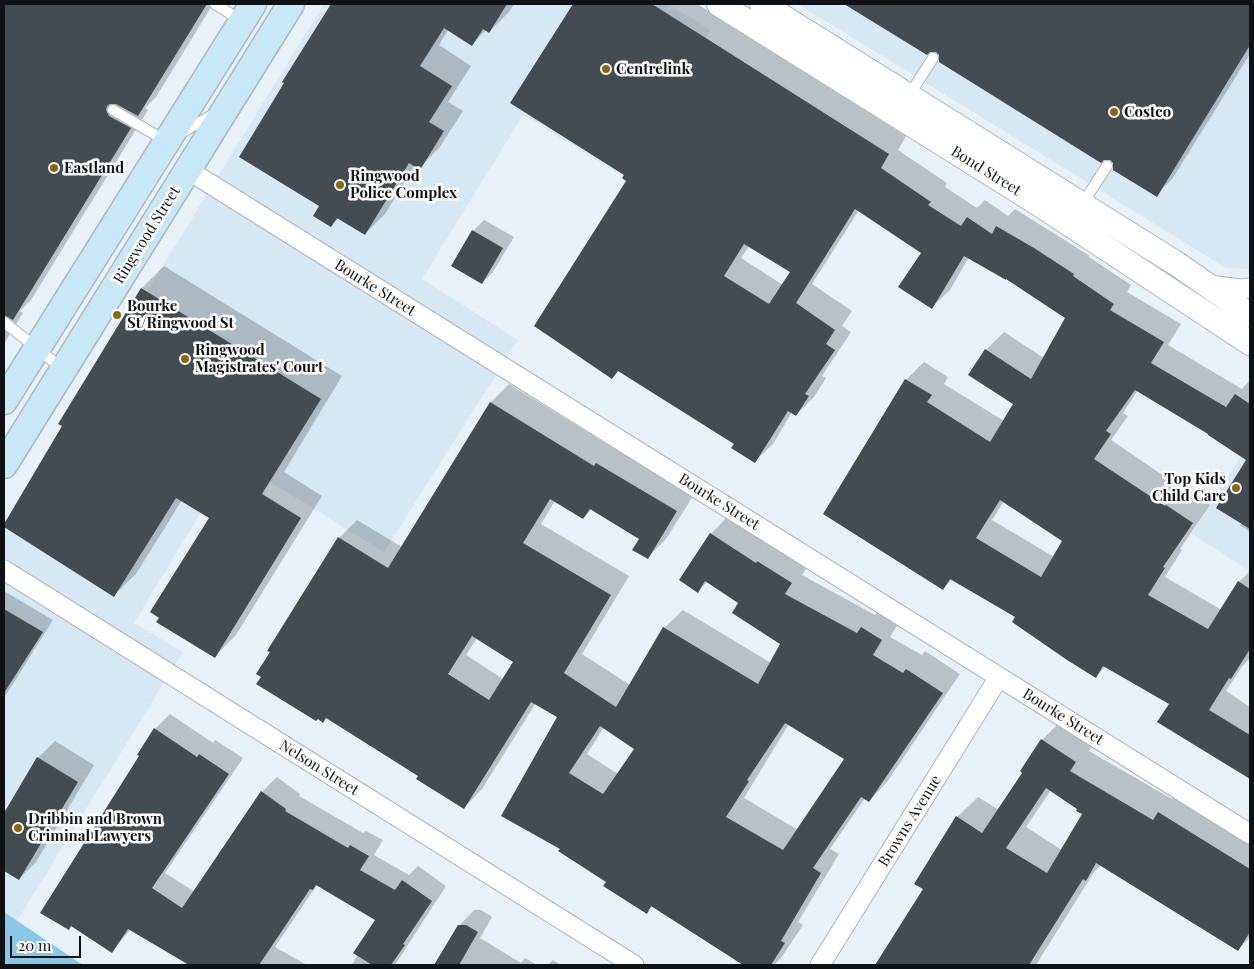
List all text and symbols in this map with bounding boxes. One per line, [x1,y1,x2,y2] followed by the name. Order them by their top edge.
[616,60,690,78] place label: Centrelink
[600,63,612,75] marker: Centrelink
[1124,103,1171,121] place label: Costco
[1108,106,1120,118] marker: Costco
[948,142,1024,200] street label: Bond Street
[64,159,124,177] place label: Eastland
[48,162,60,174] marker: Eastland
[350,167,457,202] place label: Ringwood Police Complex
[334,179,346,191] marker: Ringwood Police Complex
[110,183,184,287] street label: Ringwood Street
[331,256,419,320] street label: Bourke Street
[127,297,234,332] place label: Bourke St/Ringwood St
[111,309,123,321] marker: Bourke St/Ringwood St
[195,341,323,376] place label: Ringwood Magistrates' Court
[179,353,191,365] marker: Ringwood Magistrates' Court
[675,470,763,534] street label: Bourke Street
[1152,470,1226,505] place label: Top Kids Child Care
[1230,482,1242,494] marker: Top Kids Child Care
[1019,685,1107,749] street label: Bourke Street
[276,736,362,800] street label: Nelson Street
[875,772,945,870] street label: Browns Avenue
[28,810,162,845] place label: Dribbin and Brown Criminal Lawyers
[12,822,24,834] marker: Dribbin and Brown Criminal Lawyers
[12,926,84,958] scale bar
[18,935,51,955] text: 20 m

